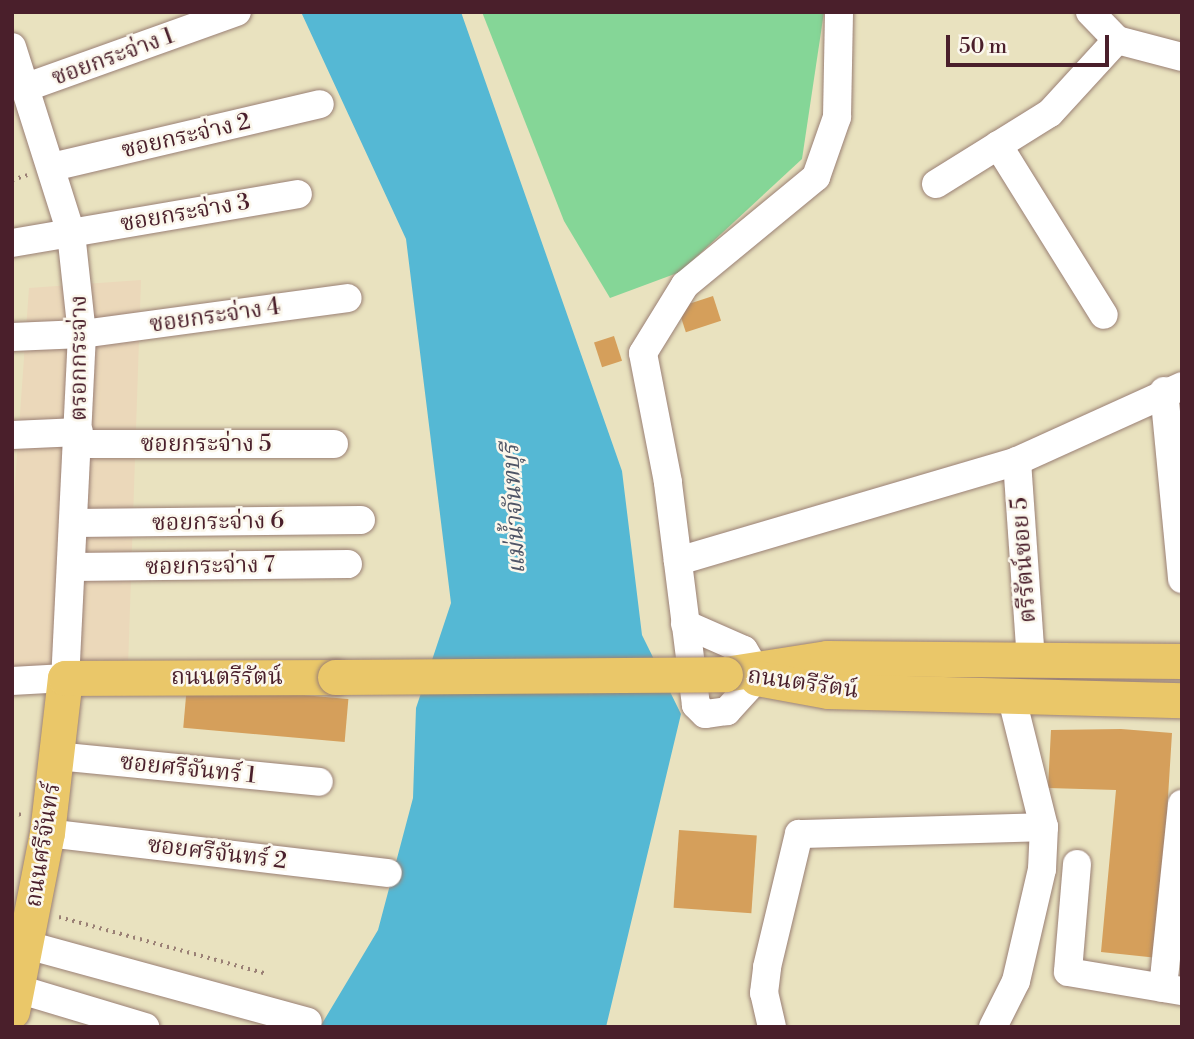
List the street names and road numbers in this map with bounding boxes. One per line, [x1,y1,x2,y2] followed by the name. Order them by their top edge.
[48,22,178,92] street label: ซอยกระจ่าง 1
[119,108,253,164] street label: ซอยกระจ่าง 2
[118,188,252,238] street label: ซอยกระจ่าง 3
[148,293,282,339] street label: ซอยกระจ่าง 4
[65,295,93,421] street label: ตรอกกระจ่าง
[141,430,271,458] street label: ซอยกระจ่าง 5
[1006,496,1042,624] street label: ตรีรัตน์ซอย 5
[152,507,284,537] street label: ซอยกระจ่าง 6
[145,551,275,581] street label: ซอยกระจ่าง 7
[746,662,860,704] street label: ถนนตรีรัตน์
[171,663,283,691] street label: ถนนตรีรัตน์
[118,748,258,790] street label: ซอยศรีจันทร์ 1
[20,781,66,909] street label: ถนนศรีจันทร์
[146,831,288,875] street label: ซอยศรีจันทร์ 2

